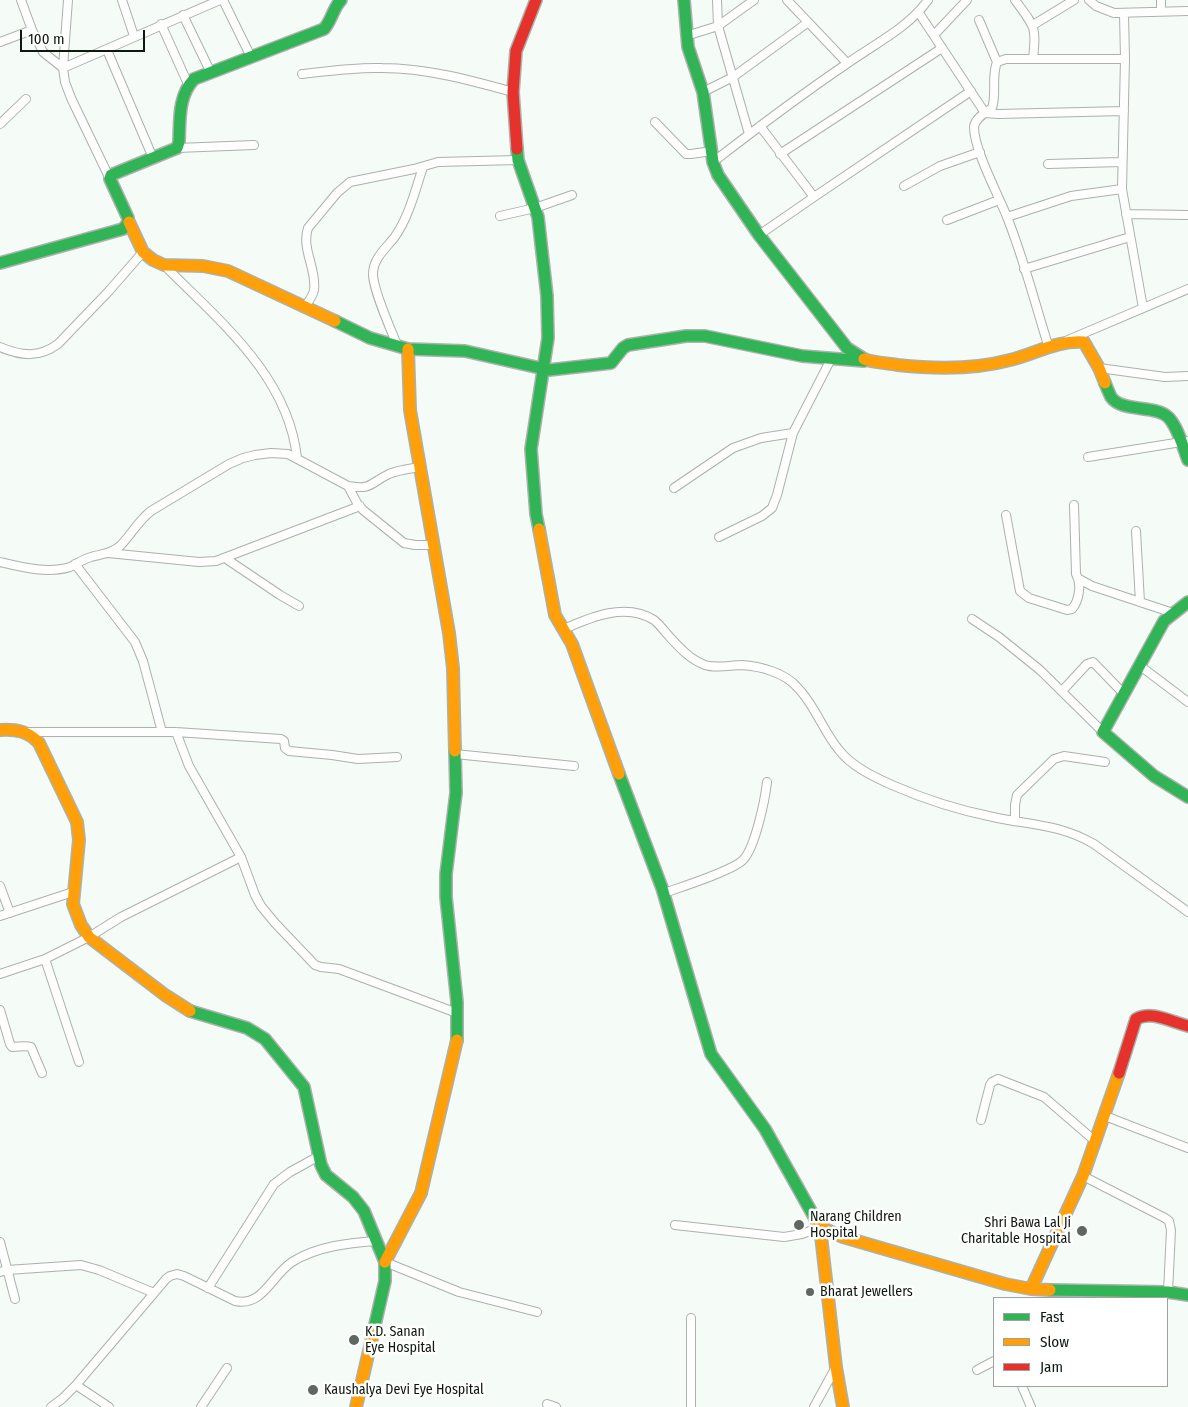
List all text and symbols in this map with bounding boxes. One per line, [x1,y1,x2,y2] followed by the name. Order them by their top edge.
[22,20,148,52] scale bar
[28,30,65,48] text: 100 m
[810,1209,902,1242] place label: Narang Children Hospital
[961,1215,1071,1248] place label: Shri Bawa Lal Ji Charitable Hospital
[792,1218,806,1232] marker: Narang Children Hospital
[1075,1224,1089,1238] marker: Shri Bawa Lal Ji Charitable Hospital
[820,1284,913,1300] place label: Bharat Jewellers
[804,1286,816,1298] marker: Bharat Jewellers
[993,1297,1168,1387] legend
[1040,1308,1064,1326] text: Fast
[365,1324,435,1356] place label: K.D. Sanan Eye Hospital
[347,1333,361,1347] marker: K.D. Sanan Eye Hospital
[1040,1333,1069,1351] text: Slow
[1040,1358,1063,1376] text: Jam
[324,1382,484,1398] place label: Kaushalya Devi Eye Hospital
[306,1383,320,1397] marker: Kaushalya Devi Eye Hospital

